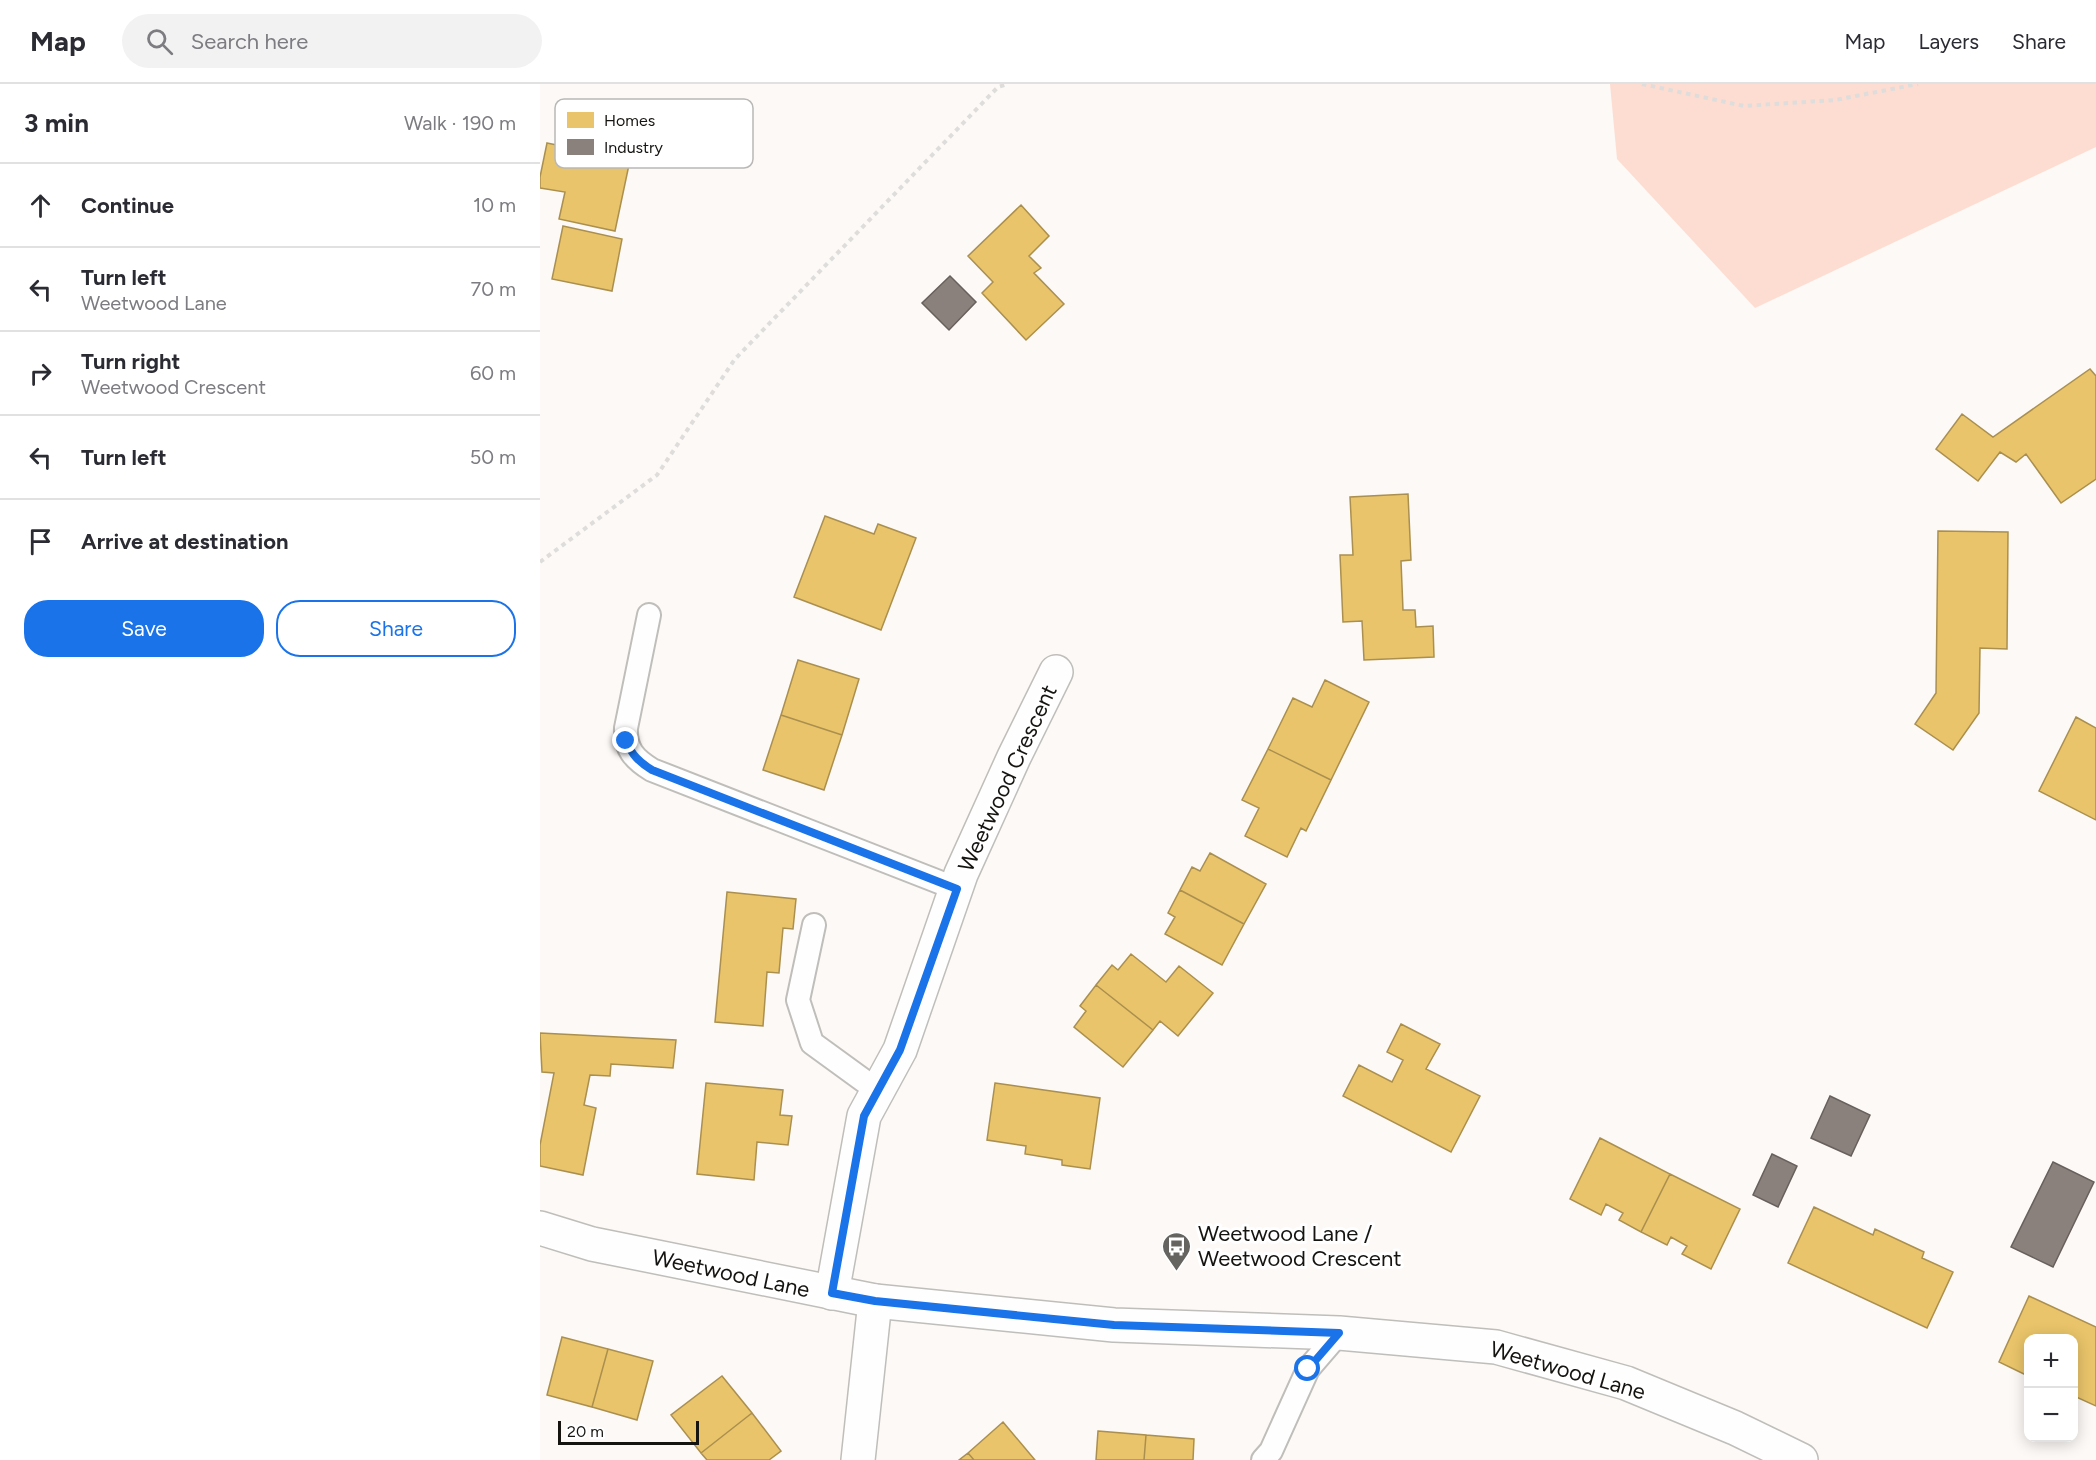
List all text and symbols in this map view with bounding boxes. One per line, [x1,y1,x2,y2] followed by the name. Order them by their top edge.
[122,14,542,68] search box
[30,24,86,58] text: Map
[143,25,176,58] icon: search
[191,28,308,55] text: Search here
[1845,29,1885,54] text: Map
[1918,29,1979,54] text: Layers
[2012,29,2066,54] text: Share
[555,99,753,168] legend
[24,107,89,139] text: 3 min
[404,111,516,135] text: Walk · 190 m
[604,111,655,130] text: Homes
[604,138,663,157] text: Industry
[24,189,57,222] icon: ahead
[81,192,174,219] text: Continue
[473,193,516,217] text: 10 m
[81,264,167,291] text: Turn left
[24,273,57,306] icon: left
[470,277,516,301] text: 70 m
[81,291,227,315] text: Weetwood Lane
[81,348,180,375] text: Turn right
[24,357,57,390] icon: right
[470,361,516,385] text: 60 m
[81,375,266,399] text: Weetwood Crescent
[24,441,57,474] icon: left
[81,444,167,471] text: Turn left
[470,445,516,469] text: 50 m
[24,525,57,558] icon: arrive
[81,528,289,555] text: Arrive at destination
[24,600,264,657] button: Save
[276,600,516,657] button: Share
[952,680,1063,876] street label: Weetwood Crescent
[612,727,638,753] route end
[1198,1220,1401,1272] place label: Weetwood Lane / Weetwood Crescent
[1161,1230,1193,1272] bus stop icon: Weetwood Lane / Weetwood Crescent
[650,1244,812,1303] street label: Weetwood Lane
[2024,1334,2078,1442] map controls
[2024,1334,2078,1388] button: +
[1487,1335,1649,1406] street label: Weetwood Lane
[1294,1355,1320,1381] route start
[2024,1388,2078,1442] button: −
[558,1418,699,1446] scale bar
[567,1422,604,1441] text: 20 m

